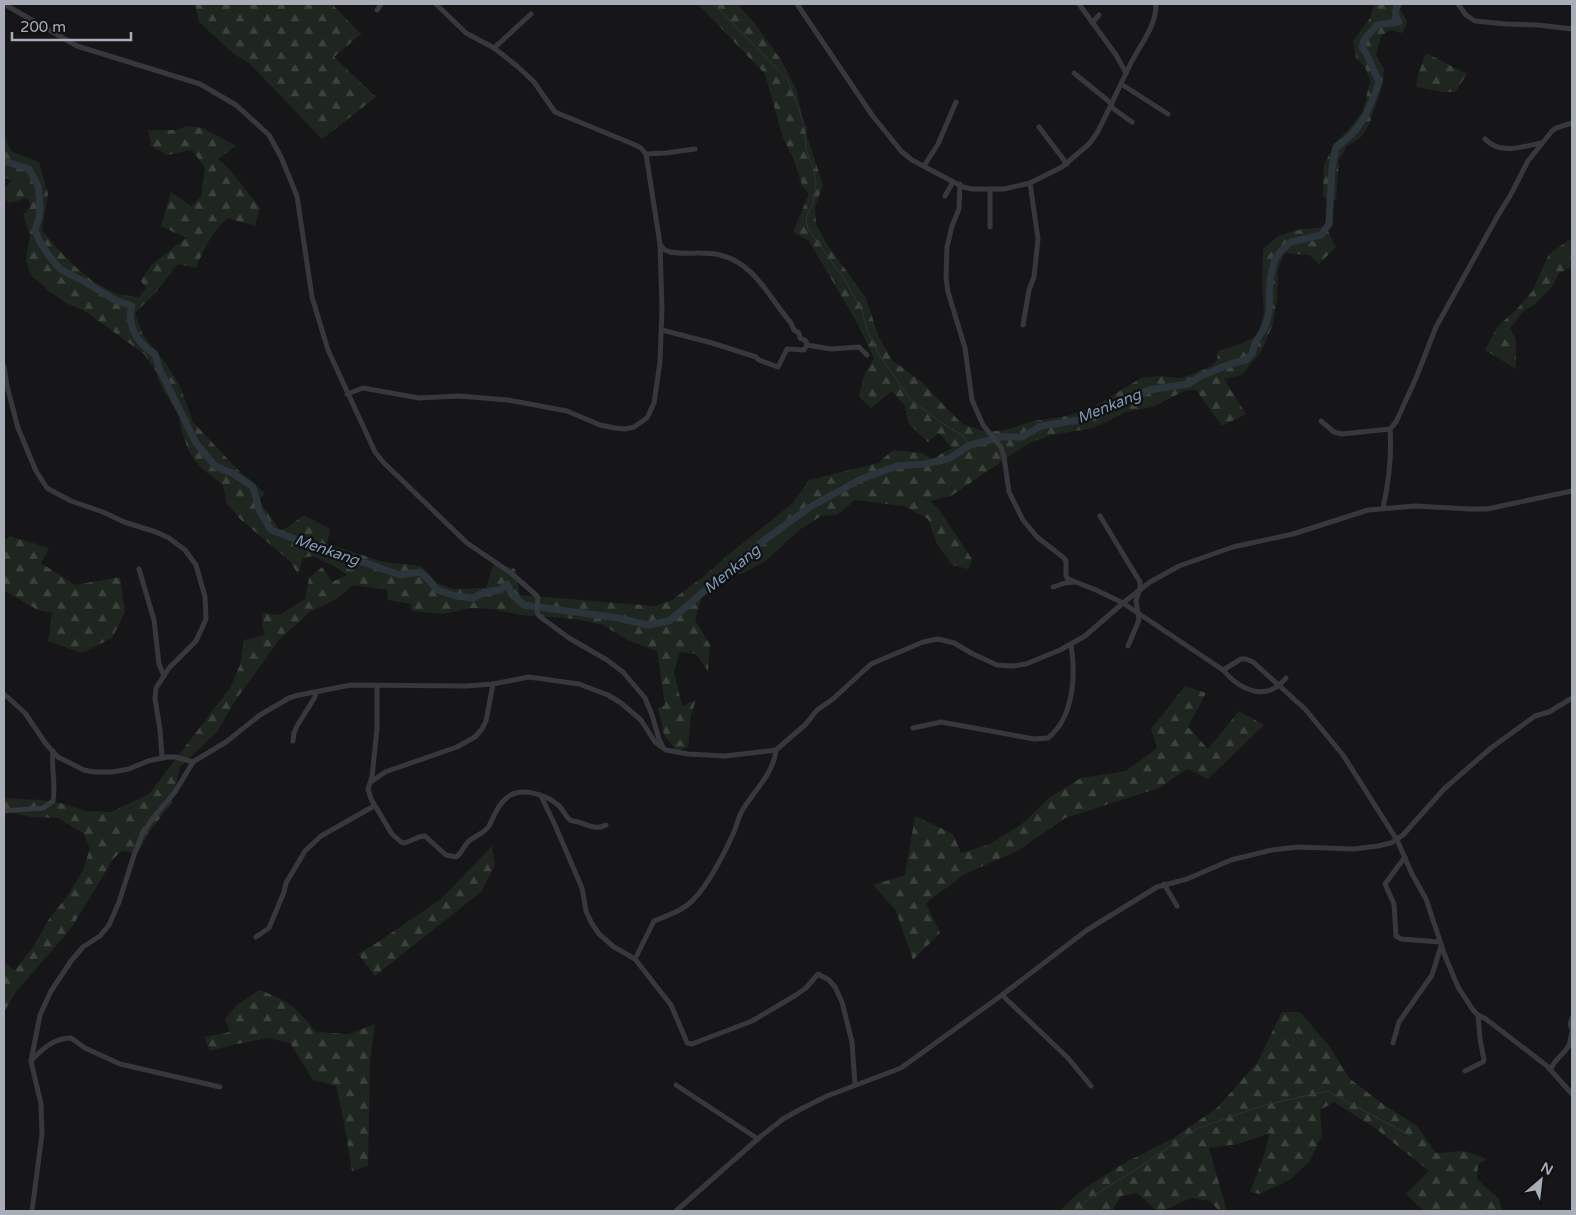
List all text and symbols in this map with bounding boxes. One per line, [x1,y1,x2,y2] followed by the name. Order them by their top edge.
[12,10,131,42] scale bar
[20,18,66,36] text: 200 m
[1075,385,1145,427] water label: Menkang
[292,531,363,570] water label: Menkang
[700,540,765,597] water label: Menkang
[1516,1155,1566,1205] north arrow
[1538,1159,1556,1179] text: N

